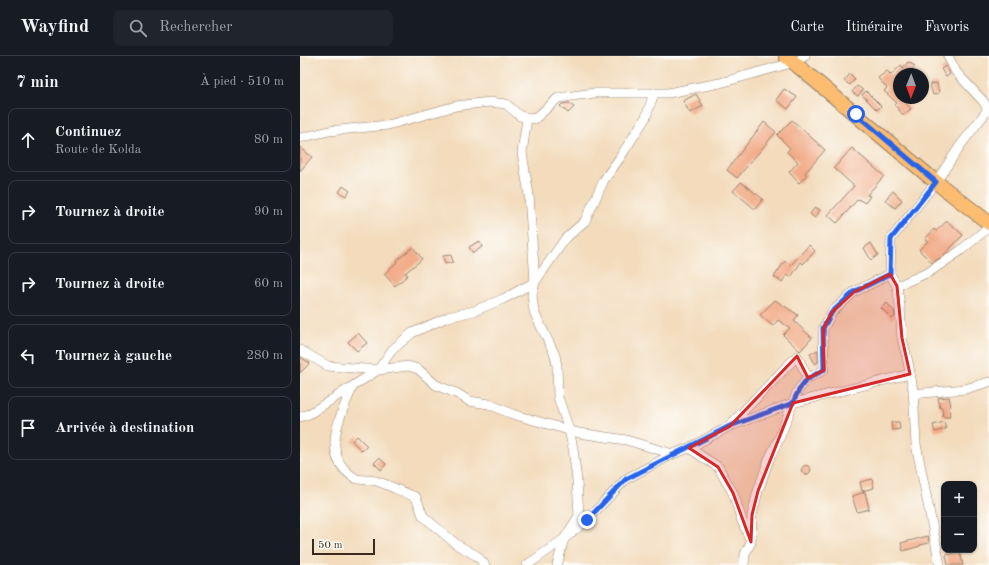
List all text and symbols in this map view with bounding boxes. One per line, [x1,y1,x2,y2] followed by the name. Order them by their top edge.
[113,10,393,46] search box
[127,17,149,39] icon: search
[20,18,89,37] text: Wayfind
[159,20,232,35] text: Rechercher
[790,20,824,34] text: Carte
[846,20,903,34] text: Itinéraire
[925,20,969,34] text: Favoris
[893,68,929,104] north arrow
[16,74,59,91] text: 7 min
[200,75,284,88] text: À pied · 510 m
[847,105,865,123] route start
[55,125,121,140] text: Continuez
[17,129,39,151] icon: ahead
[254,133,283,146] text: 80 m
[55,143,141,156] text: Route de Kolda
[17,201,39,223] icon: right
[55,205,165,220] text: Tournez à droite
[254,205,283,218] text: 90 m
[17,273,39,295] icon: right
[55,277,165,292] text: Tournez à droite
[254,277,283,290] text: 60 m
[17,345,39,367] icon: left
[55,349,172,364] text: Tournez à gauche
[246,349,283,362] text: 280 m
[17,417,39,439] icon: arrive
[55,421,194,436] text: Arrivée à destination
[941,481,977,553] map controls
[941,481,977,517] button: +
[578,511,596,529] route end
[941,517,977,553] button: −
[312,537,375,556] scale bar
[318,540,343,551] text: 50 m

